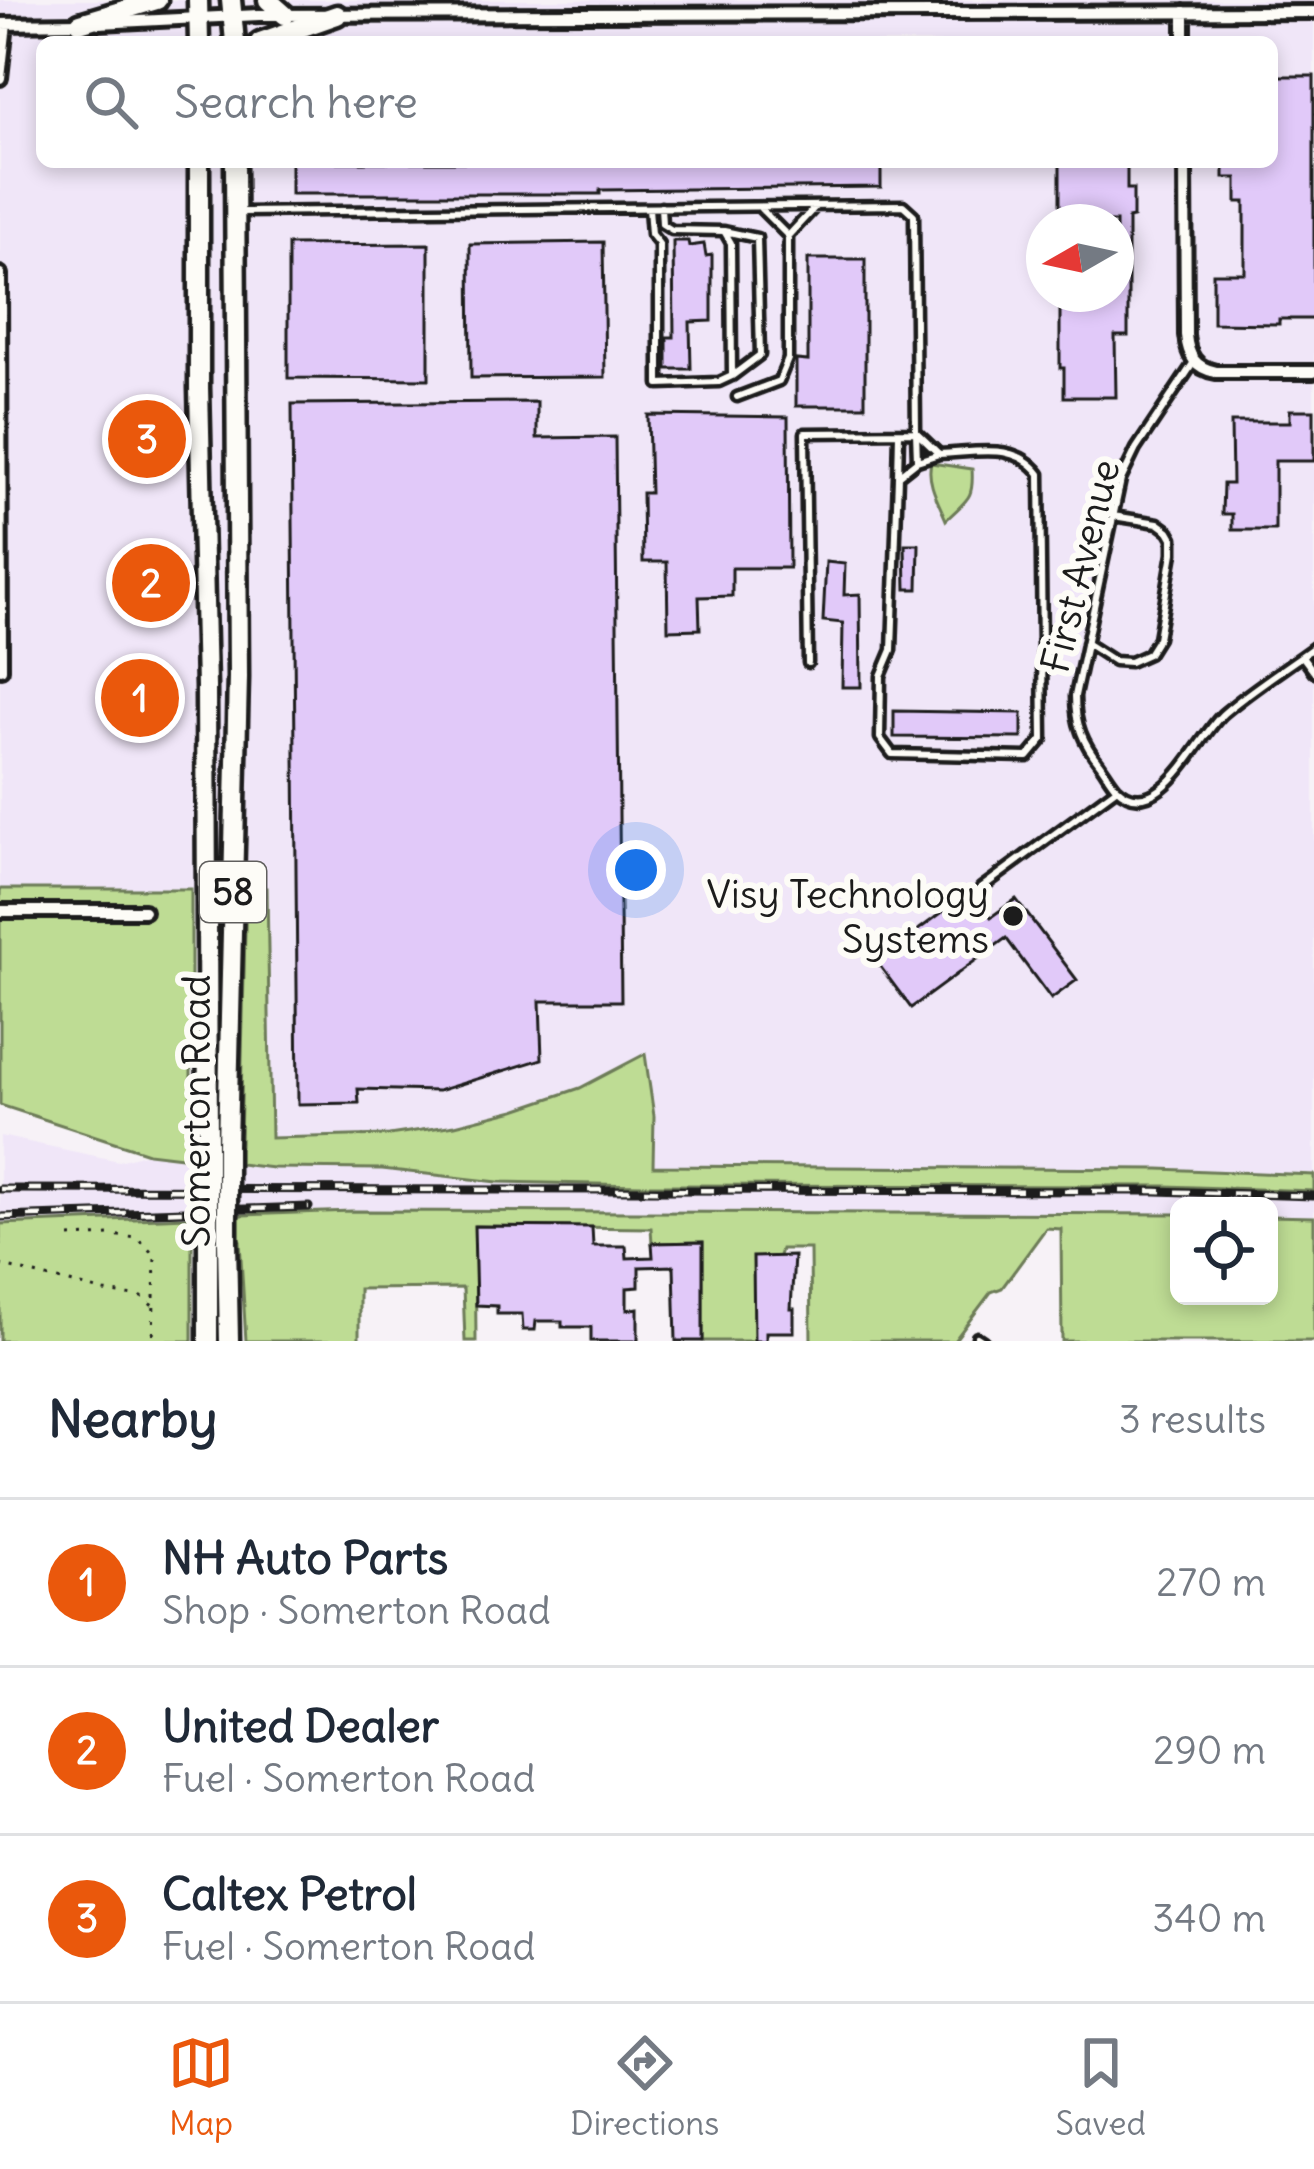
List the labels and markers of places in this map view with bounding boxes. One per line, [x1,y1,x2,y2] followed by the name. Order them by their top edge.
[108,394,186,484] pin: 3
[112,538,190,628] pin: 2
[101,653,179,743] pin: 1
[707,870,989,964] place label: Visy Technology Systems
[1000,903,1026,929] marker: Visy Technology Systems

